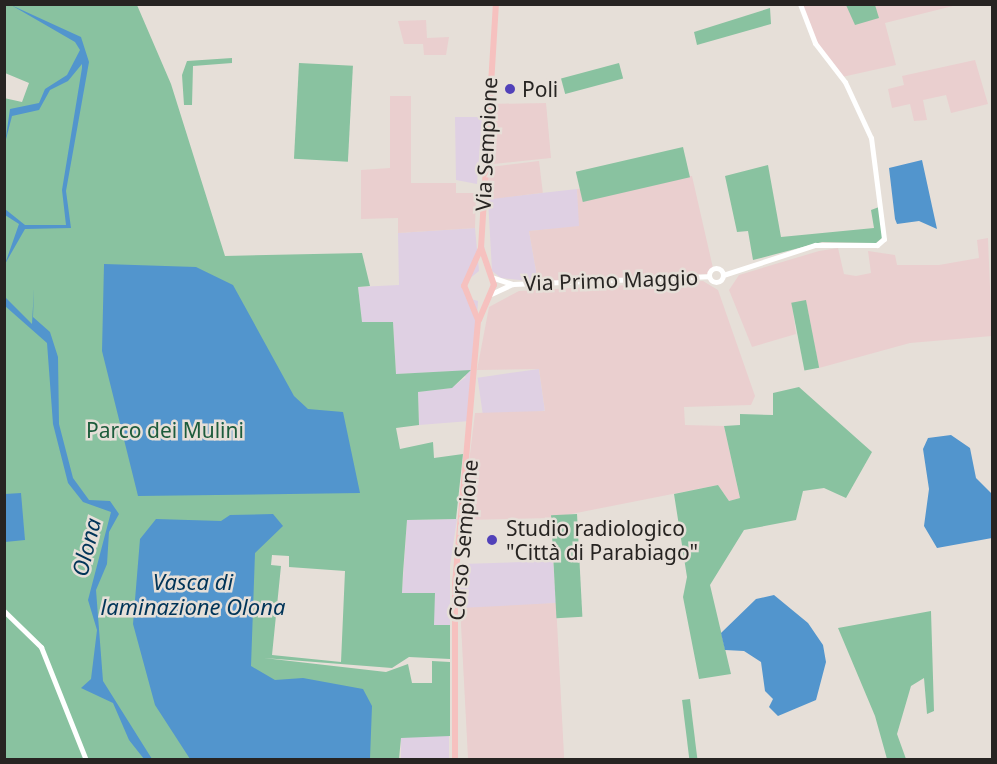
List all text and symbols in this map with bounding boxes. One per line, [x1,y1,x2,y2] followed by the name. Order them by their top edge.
[470,76,502,212] street label: Via Sempione
[522,76,558,102] place label: Poli
[503,82,517,96] marker: Poli
[523,264,699,296] street label: Via Primo Maggio
[86,417,244,443] park label: Parco dei Mulini
[443,458,483,622] street label: Corso Sempione
[66,515,106,579] water label: Olona
[506,515,698,565] place label: Studio radiologico "Città di Parabiago"
[483,531,501,549] marker: Studio radiologico "Città di Parabiago"
[101,568,285,620] water label: Vasca di laminazione Olona

